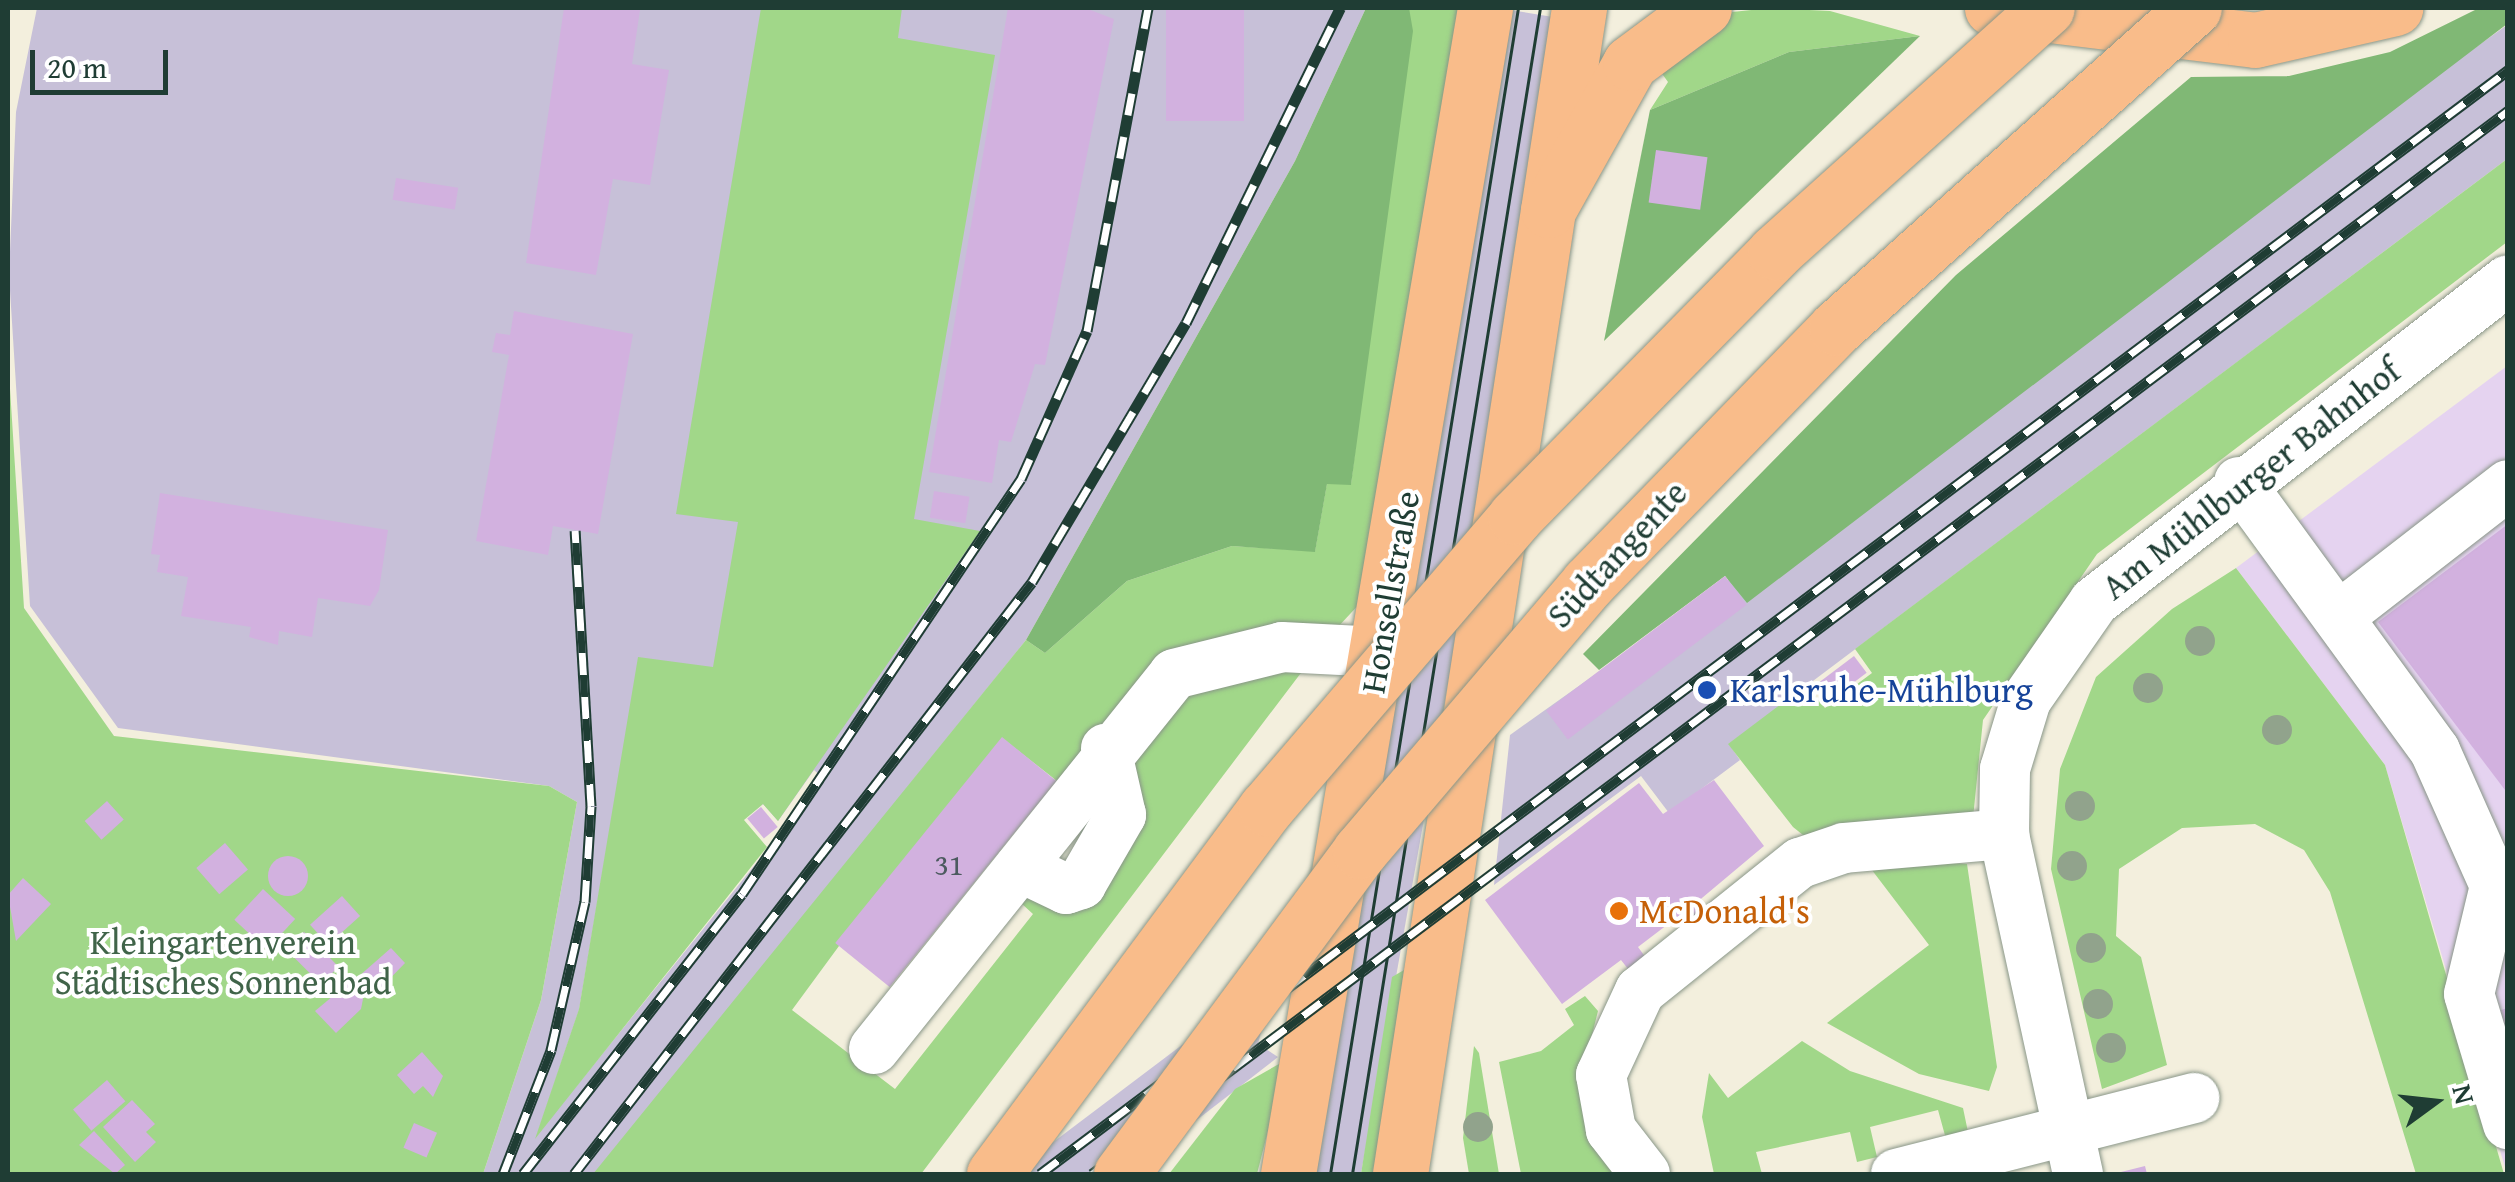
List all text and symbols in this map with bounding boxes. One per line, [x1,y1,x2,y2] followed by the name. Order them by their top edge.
[35,30,172,92] scale bar
[47,45,107,89] text: 20 m
[2094,350,2408,608] street label: Am Mühlburger Bahnhof
[1538,472,1696,636] street label: Südtangente
[1352,488,1428,696] street label: Honsellstraße
[1730,669,2033,711] place label: Karlsruhe-Mühlburg
[1694,677,1720,703] marker: Karlsruhe-Mühlburg
[935,846,963,882] house number: 31
[1639,890,1810,932] place label: McDonald's
[1608,900,1630,922] marker: McDonald's
[54,921,392,1003] park label: Kleingartenverein Städtisches Sonnenbad
[2385,1052,2485,1152] north arrow
[2442,1080,2487,1108] text: N

